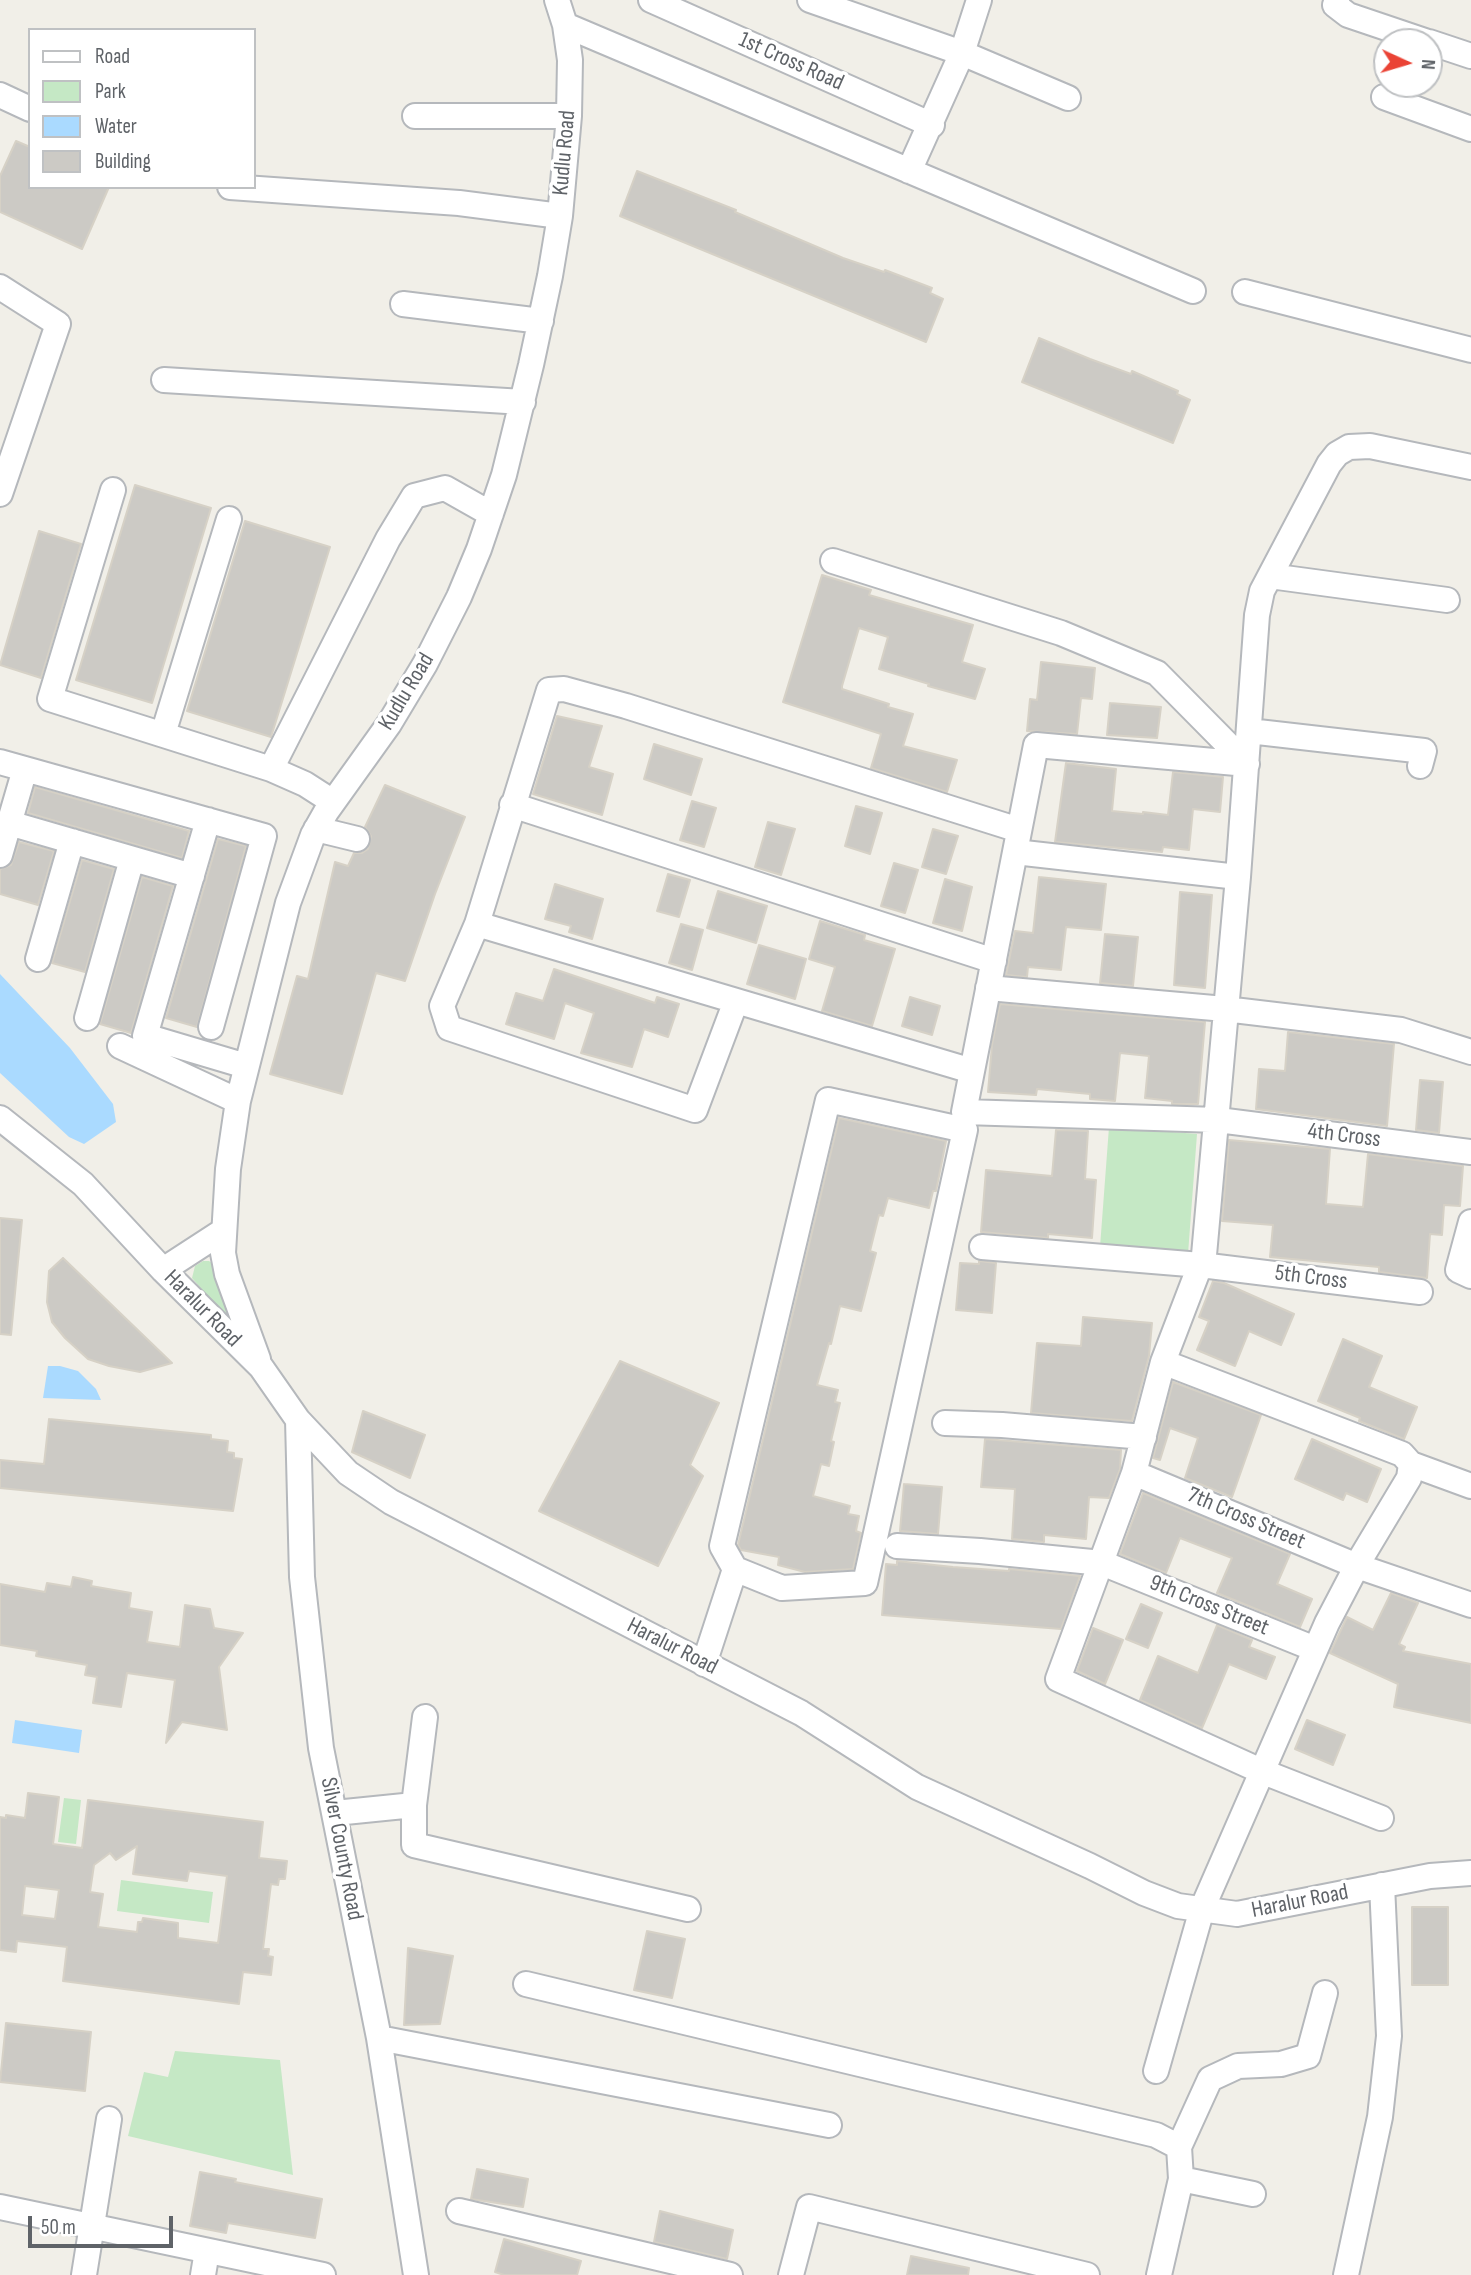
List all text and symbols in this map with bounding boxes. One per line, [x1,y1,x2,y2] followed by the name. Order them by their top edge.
[734,27,848,97] street label: 1st Cross Road
[28,28,256,189] legend
[1373,28,1443,98] north arrow
[95,44,130,69] text: Road
[1416,58,1439,70] text: N
[95,79,126,104] text: Park
[548,109,582,197] street label: Kudlu Road
[95,114,137,139] text: Water
[95,149,151,174] text: Building
[373,648,441,736] street label: Kudlu Road
[1306,1118,1382,1154] street label: 4th Cross
[1273,1260,1349,1296] street label: 5th Cross
[158,1265,246,1353] street label: Haralur Road
[1183,1482,1309,1556] street label: 7th Cross Street
[1145,1570,1273,1642] street label: 9th Cross Street
[622,1612,722,1682] street label: Haralur Road
[314,1775,368,1923] street label: Silver County Road
[1249,1879,1351,1925] street label: Haralur Road
[32,2202,177,2246] scale bar
[41,2215,76,2240] text: 50 m

